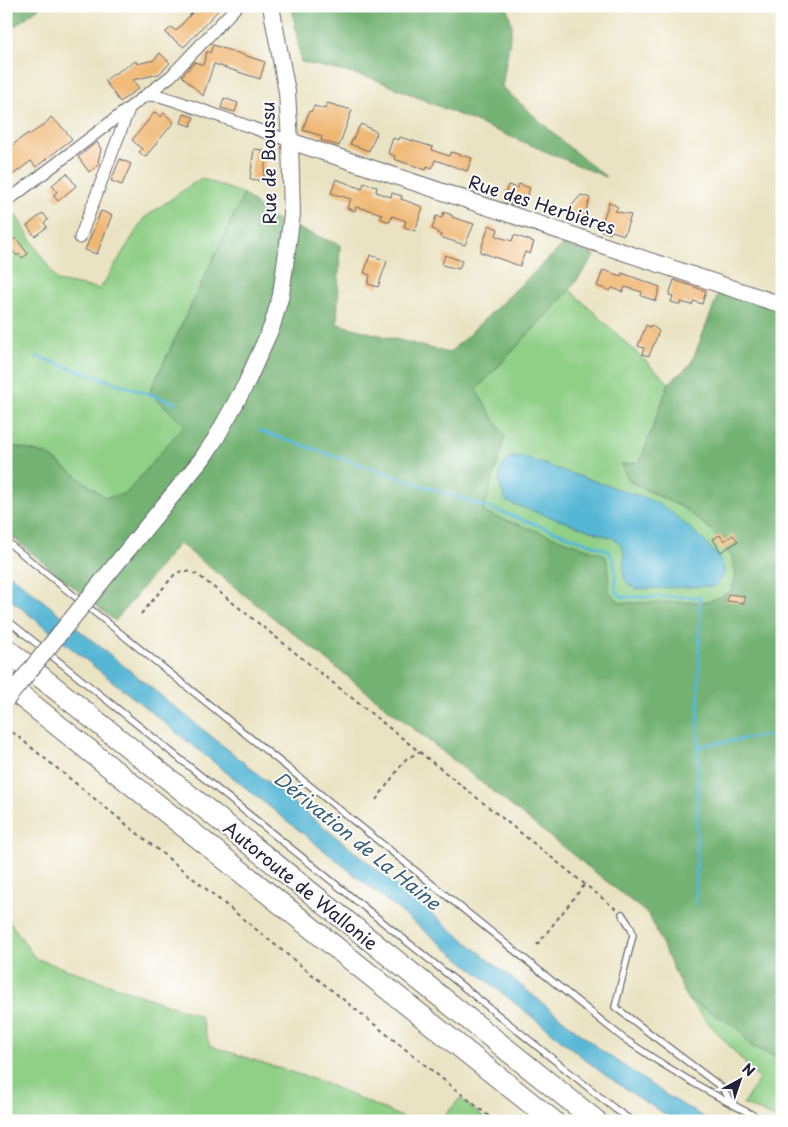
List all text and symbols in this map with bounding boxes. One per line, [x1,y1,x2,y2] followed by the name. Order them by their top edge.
[253,101,283,225] street label: Rue de Boussu
[465,168,619,240] street label: Rue des Herbières
[269,764,448,916] water label: Dérivation de La Haine
[218,814,384,956] street label: Autoroute de Wallonie
[716,1054,766,1104] north arrow
[738,1058,760,1081] text: N

